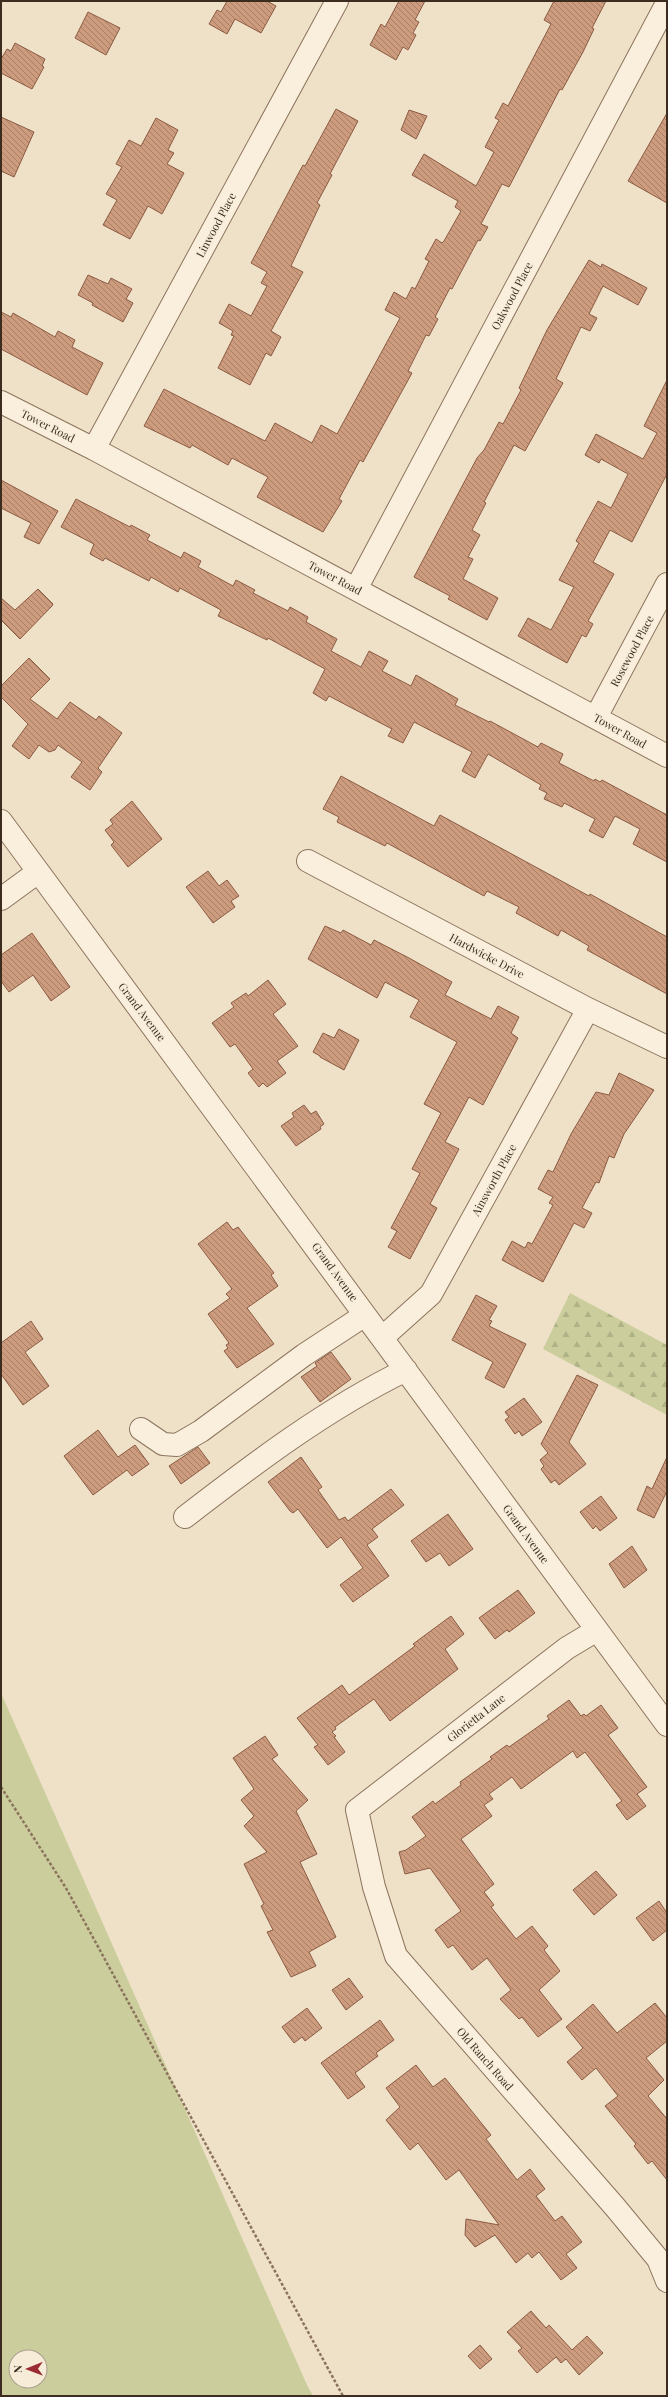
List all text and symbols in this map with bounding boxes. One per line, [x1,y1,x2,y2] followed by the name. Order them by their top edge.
[192,189,239,260] street label: Linwood Place
[487,259,536,332] street label: Oakwood Place
[19,406,78,446] street label: Tower Road
[306,557,365,598] street label: Tower Road
[606,612,657,689] street label: Rosewood Place
[591,710,650,752] street label: Tower Road
[447,929,528,982] street label: Hardwicke Drive
[115,979,170,1044] street label: Grand Avenue
[467,1141,520,1219] street label: Ainsworth Place
[309,1239,362,1305] street label: Grand Avenue
[500,1501,553,1567] street label: Grand Avenue
[444,1690,508,1745] street label: Glorietta Lane
[454,2024,517,2094] street label: Old Ranch Road
[8,2349,48,2389] north arrow
[10,2365,25,2373] text: N

